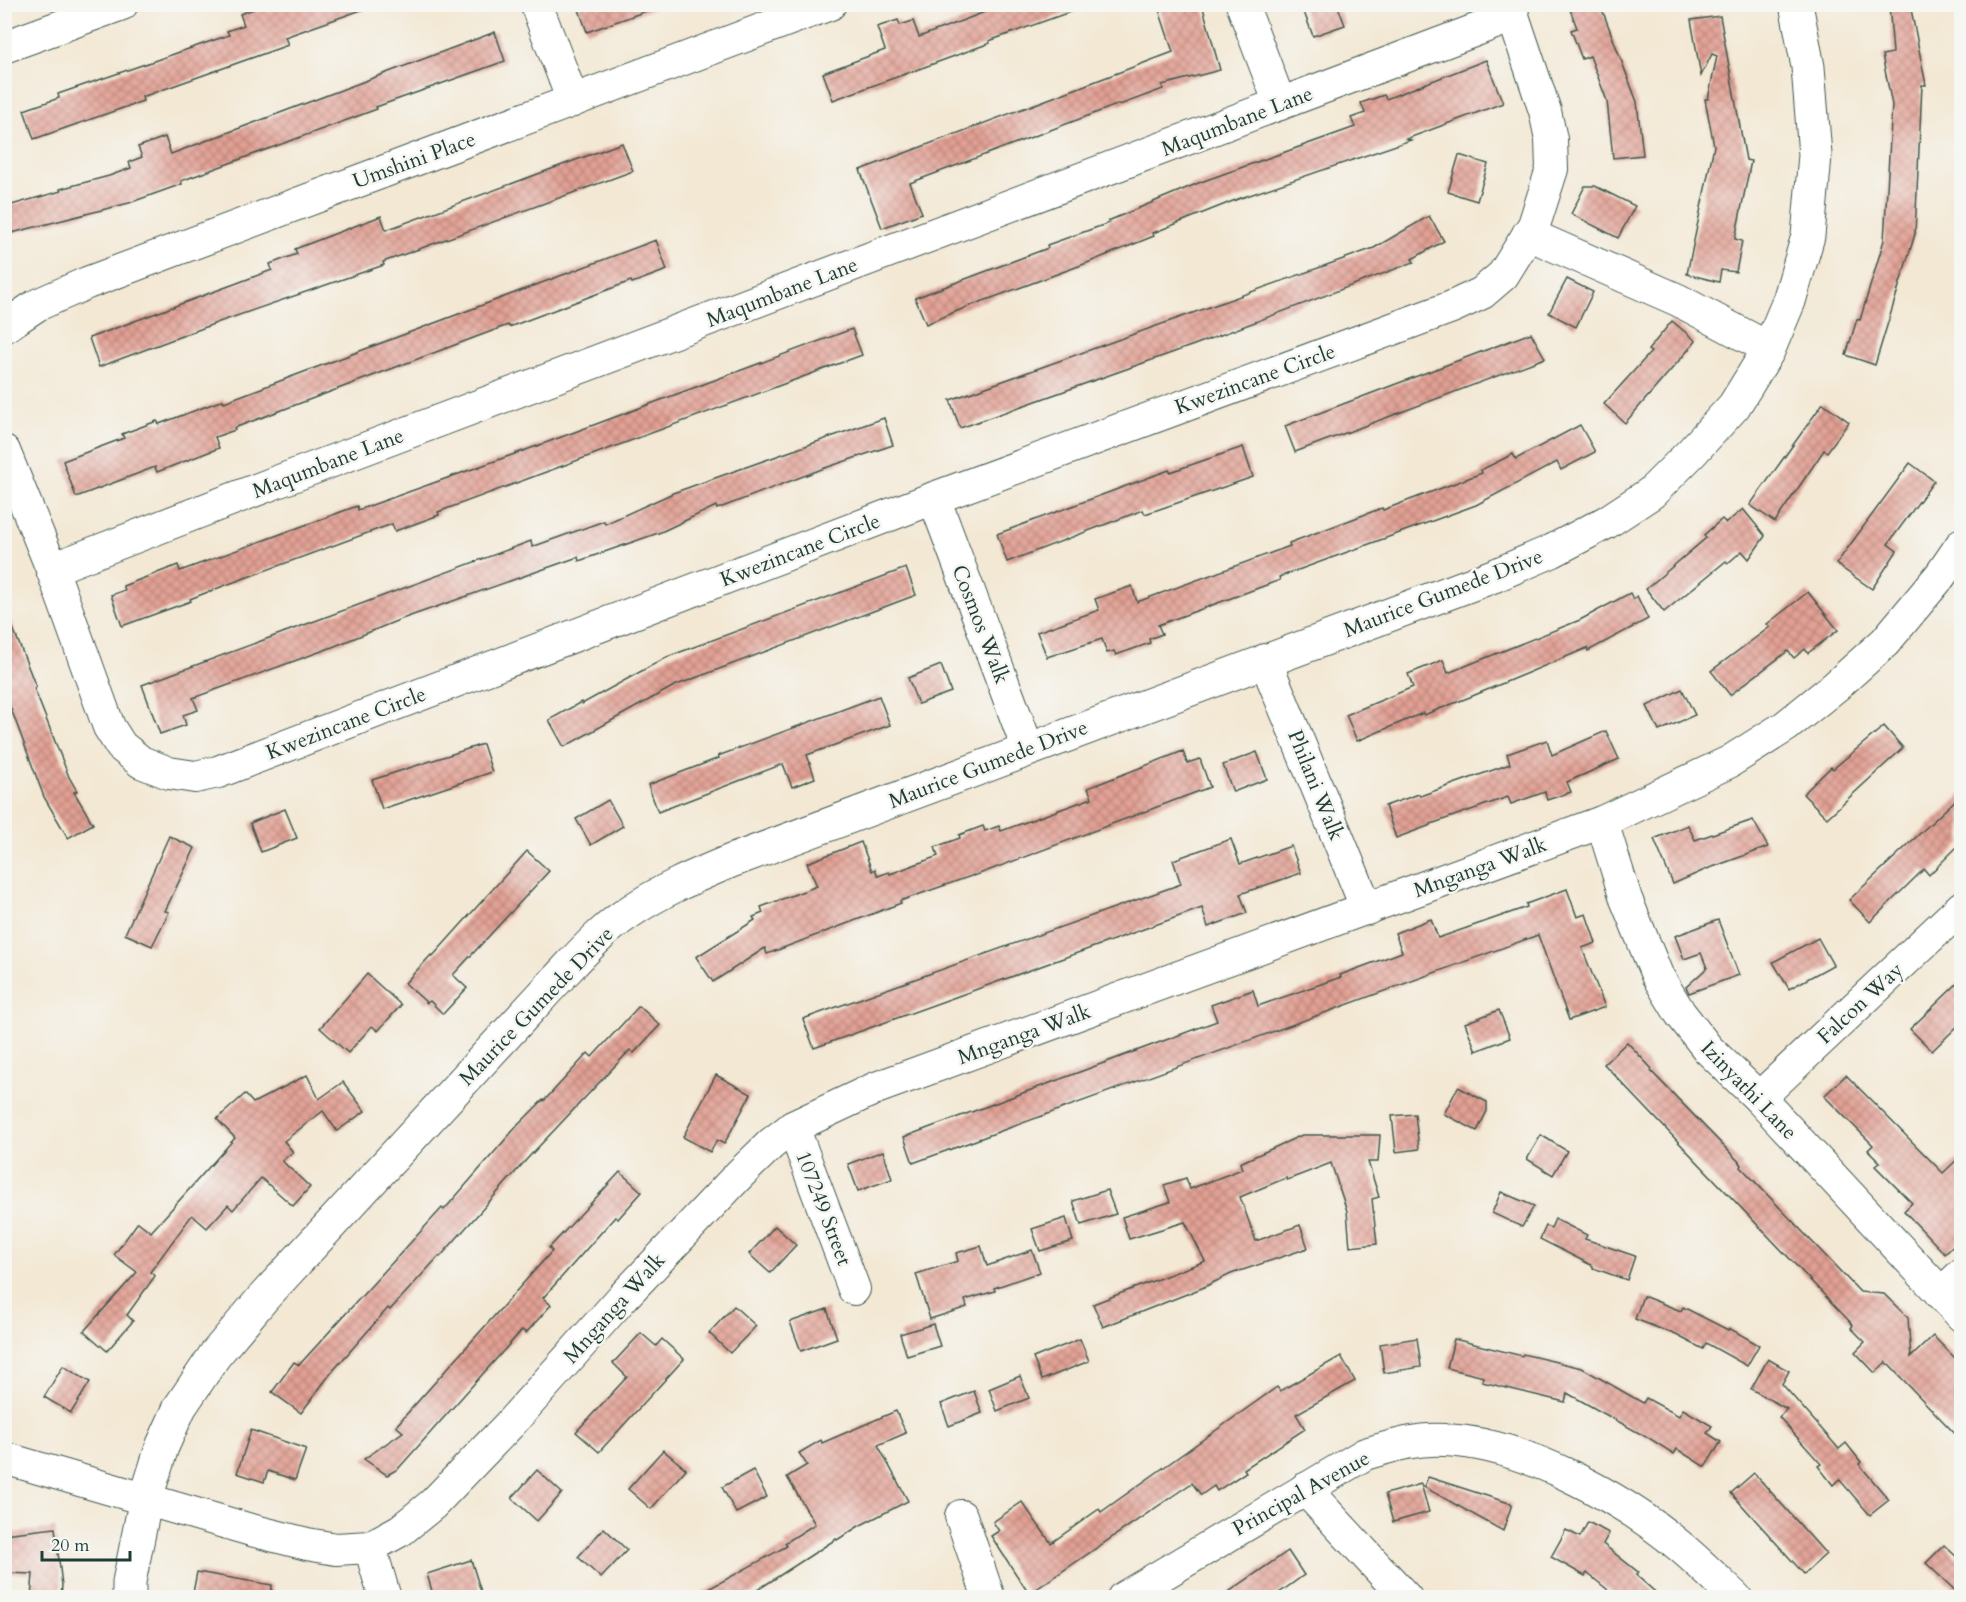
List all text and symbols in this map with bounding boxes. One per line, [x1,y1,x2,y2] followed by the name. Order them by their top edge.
[1157,79,1317,164] street label: Maqumbane Lane
[349,125,480,196] street label: Umshini Place
[702,250,862,335] street label: Maqumbane Lane
[1171,337,1340,422] street label: Kwezincane Circle
[248,421,408,506] street label: Maqumbane Lane
[716,507,884,594] street label: Kwezincane Circle
[1339,542,1547,645] street label: Maurice Gumede Drive
[945,561,1017,688] street label: Cosmos Walk
[262,680,430,767] street label: Kwezincane Circle
[884,713,1092,816] street label: Maurice Gumede Drive
[1280,726,1351,845] street label: Philani Walk
[1410,830,1552,905] street label: Mnganga Walk
[453,920,620,1092] street label: Maurice Gumede Drive
[1811,956,1910,1051] street label: Falcon Way
[954,997,1096,1072] street label: Mnganga Walk
[1694,1034,1803,1146] street label: Izinyathi Lane
[788,1147,859,1270] street label: 107249 Street
[557,1246,672,1370] street label: Mnganga Walk
[1227,1444,1375,1543] street label: Principal Avenue
[42,1524,130,1562] scale bar
[51,1533,90,1558] text: 20 m

